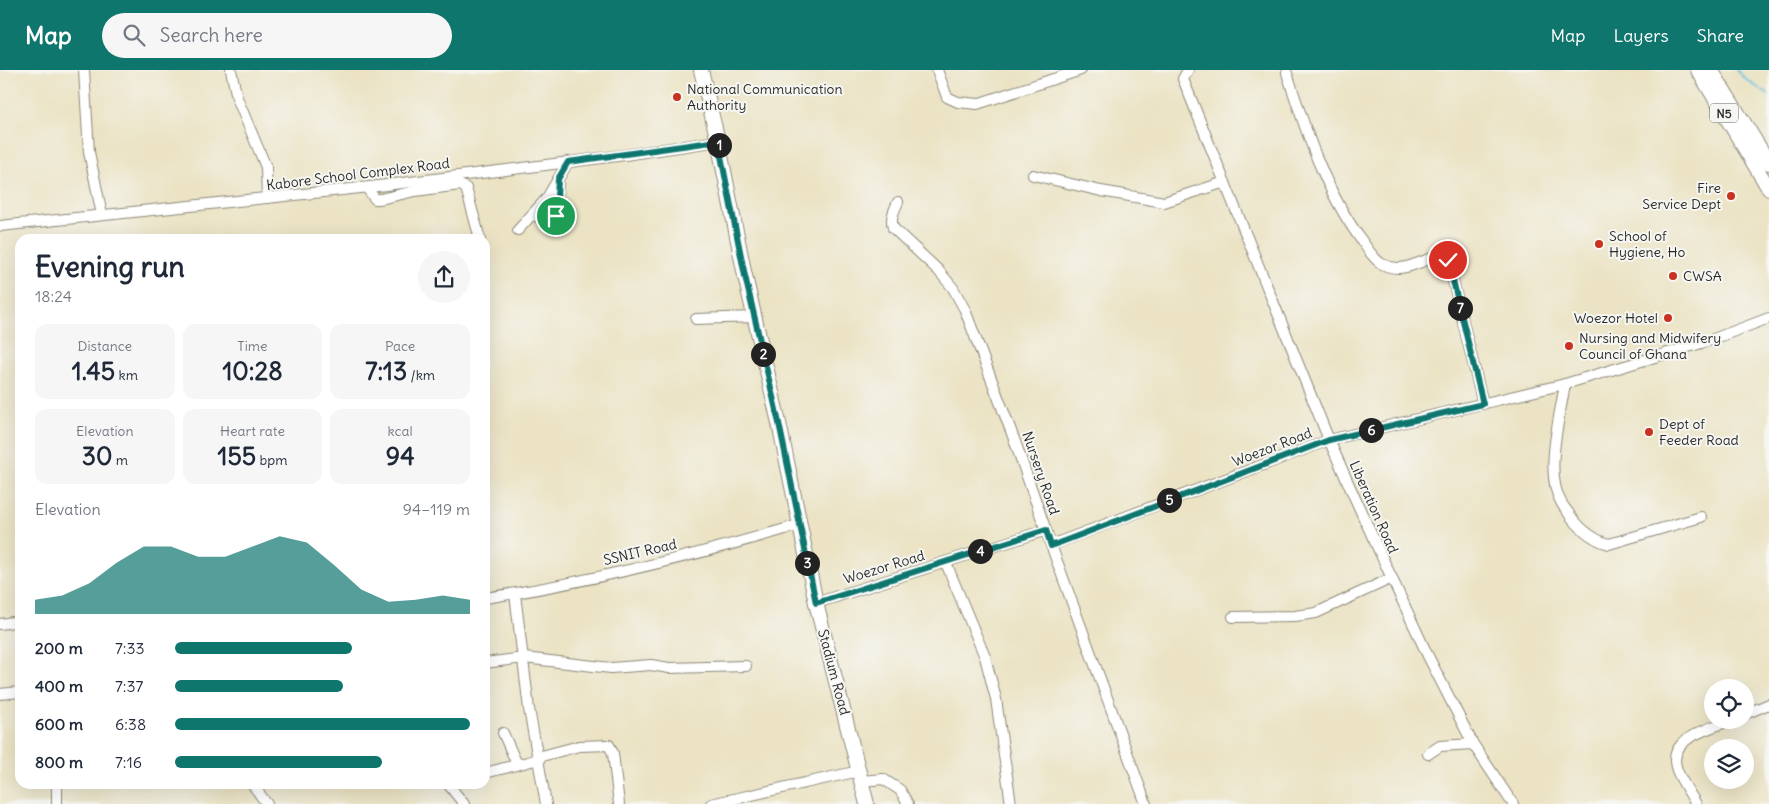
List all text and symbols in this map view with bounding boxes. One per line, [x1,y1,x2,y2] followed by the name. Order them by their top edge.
[102,13,452,58] search box
[25,20,72,50] text: Map
[120,21,148,49] icon: search
[160,23,263,47] text: Search here
[1550,24,1585,47] text: Map
[1613,24,1669,47] text: Layers
[1697,24,1744,47] text: Share
[687,80,843,114] place label: National Communication Authority
[671,91,683,103] marker: National Communication Authority
[1710,104,1738,122] road number: N5
[706,132,732,158] pin: 1
[717,136,722,154] text: 1
[265,154,451,194] street label: Kabore School Complex Road
[1642,179,1721,213] place label: Fire Service Dept
[1725,190,1737,202] marker: Fire Service Dept
[535,195,577,237] pin
[542,202,570,230] icon: arrive
[1609,227,1685,261] place label: School of Hygiene, Ho
[1593,238,1605,250] marker: School of Hygiene, Ho
[1427,239,1469,281] pin
[1434,246,1462,274] icon: check
[35,249,185,285] text: Evening run
[418,251,470,303] button: share
[1683,267,1722,285] place label: CWSA
[1667,270,1679,282] marker: CWSA
[35,286,72,306] text: 18:24
[1448,296,1472,320] pin: 7
[1457,299,1464,317] text: 7
[1574,309,1658,327] place label: Woezor Hotel
[1662,312,1674,324] marker: Woezor Hotel
[1579,329,1721,363] place label: Nursing and Midwifery Council of Ghana
[77,337,132,355] text: Distance
[237,337,268,355] text: Time
[385,337,415,355] text: Pace
[1563,340,1575,352] marker: Nursing and Midwifery Council of Ghana
[750,342,776,366] pin: 2
[760,345,767,363] text: 2
[72,355,115,387] text: 1.45
[222,355,283,387] text: 10:28
[365,355,407,387] text: 7:13
[115,366,138,384] text: km
[407,366,435,384] text: /km
[1659,415,1739,449] place label: Dept of Feeder Road
[1358,418,1384,442] pin: 6
[1367,421,1376,439] text: 6
[76,422,134,440] text: Elevation
[220,422,285,440] text: Heart rate
[388,422,413,440] text: kcal
[1230,424,1314,470] street label: Woezor Road
[1643,426,1655,438] marker: Dept of Feeder Road
[1018,429,1064,517] street label: Nursery Road
[82,440,112,472] text: 30
[217,440,256,472] text: 155
[386,440,415,472] text: 94
[112,451,128,469] text: m
[256,451,288,469] text: bpm
[1346,458,1402,556] street label: Liberation Road
[1156,488,1182,512] pin: 5
[1165,491,1174,509] text: 5
[35,499,101,519] text: Elevation
[403,499,470,519] text: 94–119 m
[602,535,678,569] street label: SSNIT Road
[968,538,992,564] pin: 4
[976,542,985,560] text: 4
[841,546,927,588] street label: Woezor Road
[794,550,820,576] pin: 3
[804,554,811,572] text: 3
[814,627,854,717] street label: Stadium Road
[35,638,83,658] text: 200 m
[115,638,145,658] text: 7:33
[35,676,83,696] text: 400 m
[115,676,143,696] text: 7:37
[1704,679,1754,789] map controls
[1704,679,1754,729] button: locate
[35,714,83,734] text: 600 m
[115,714,146,734] text: 6:38
[1704,739,1754,789] button: layers
[35,752,83,772] text: 800 m
[115,752,142,772] text: 7:16

